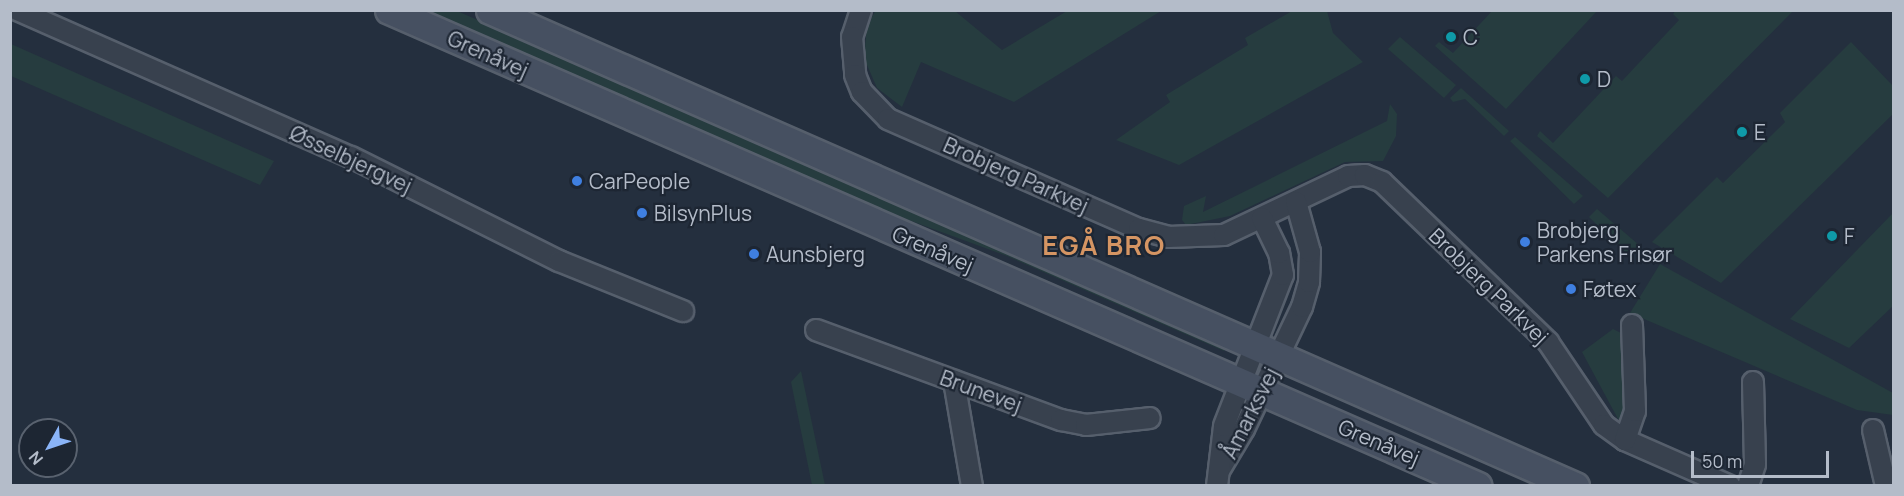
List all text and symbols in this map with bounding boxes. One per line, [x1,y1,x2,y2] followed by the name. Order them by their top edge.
[1463,24,1478,50] place label: C
[444,25,532,83] street label: Grenåvej
[1444,30,1458,44] marker: C
[1597,66,1611,92] place label: D
[1578,72,1592,86] marker: D
[1754,119,1766,145] place label: E
[286,120,416,198] street label: Øsselbjergvej
[1735,125,1749,139] marker: E
[940,132,1092,218] street label: Brobjerg Parkvej
[589,168,690,194] place label: CarPeople
[570,174,584,188] marker: CarPeople
[654,200,752,226] place label: BilsynPlus
[635,206,649,220] marker: BilsynPlus
[1537,217,1672,267] place label: Brobjerg Parkens Frisør
[889,221,977,277] street label: Grenåvej
[1424,223,1554,349] street label: Brobjerg Parkvej
[1844,223,1855,249] place label: F
[1042,229,1166,261] district label: EGÅ BRO
[1825,229,1839,243] marker: F
[1518,235,1532,249] marker: Brobjerg Parkens Frisør
[766,241,865,267] place label: Aunsbjerg
[747,247,761,261] marker: Aunsbjerg
[1583,276,1637,302] place label: Føtex
[1564,282,1578,296] marker: Føtex
[1216,363,1284,463] street label: Åmarksvej
[937,365,1025,417] street label: Brunevej
[1335,414,1423,470] street label: Grenåvej
[18,418,78,478] north arrow
[1694,439,1832,477] scale bar
[24,447,48,470] text: N
[1702,449,1742,473] text: 50 m

